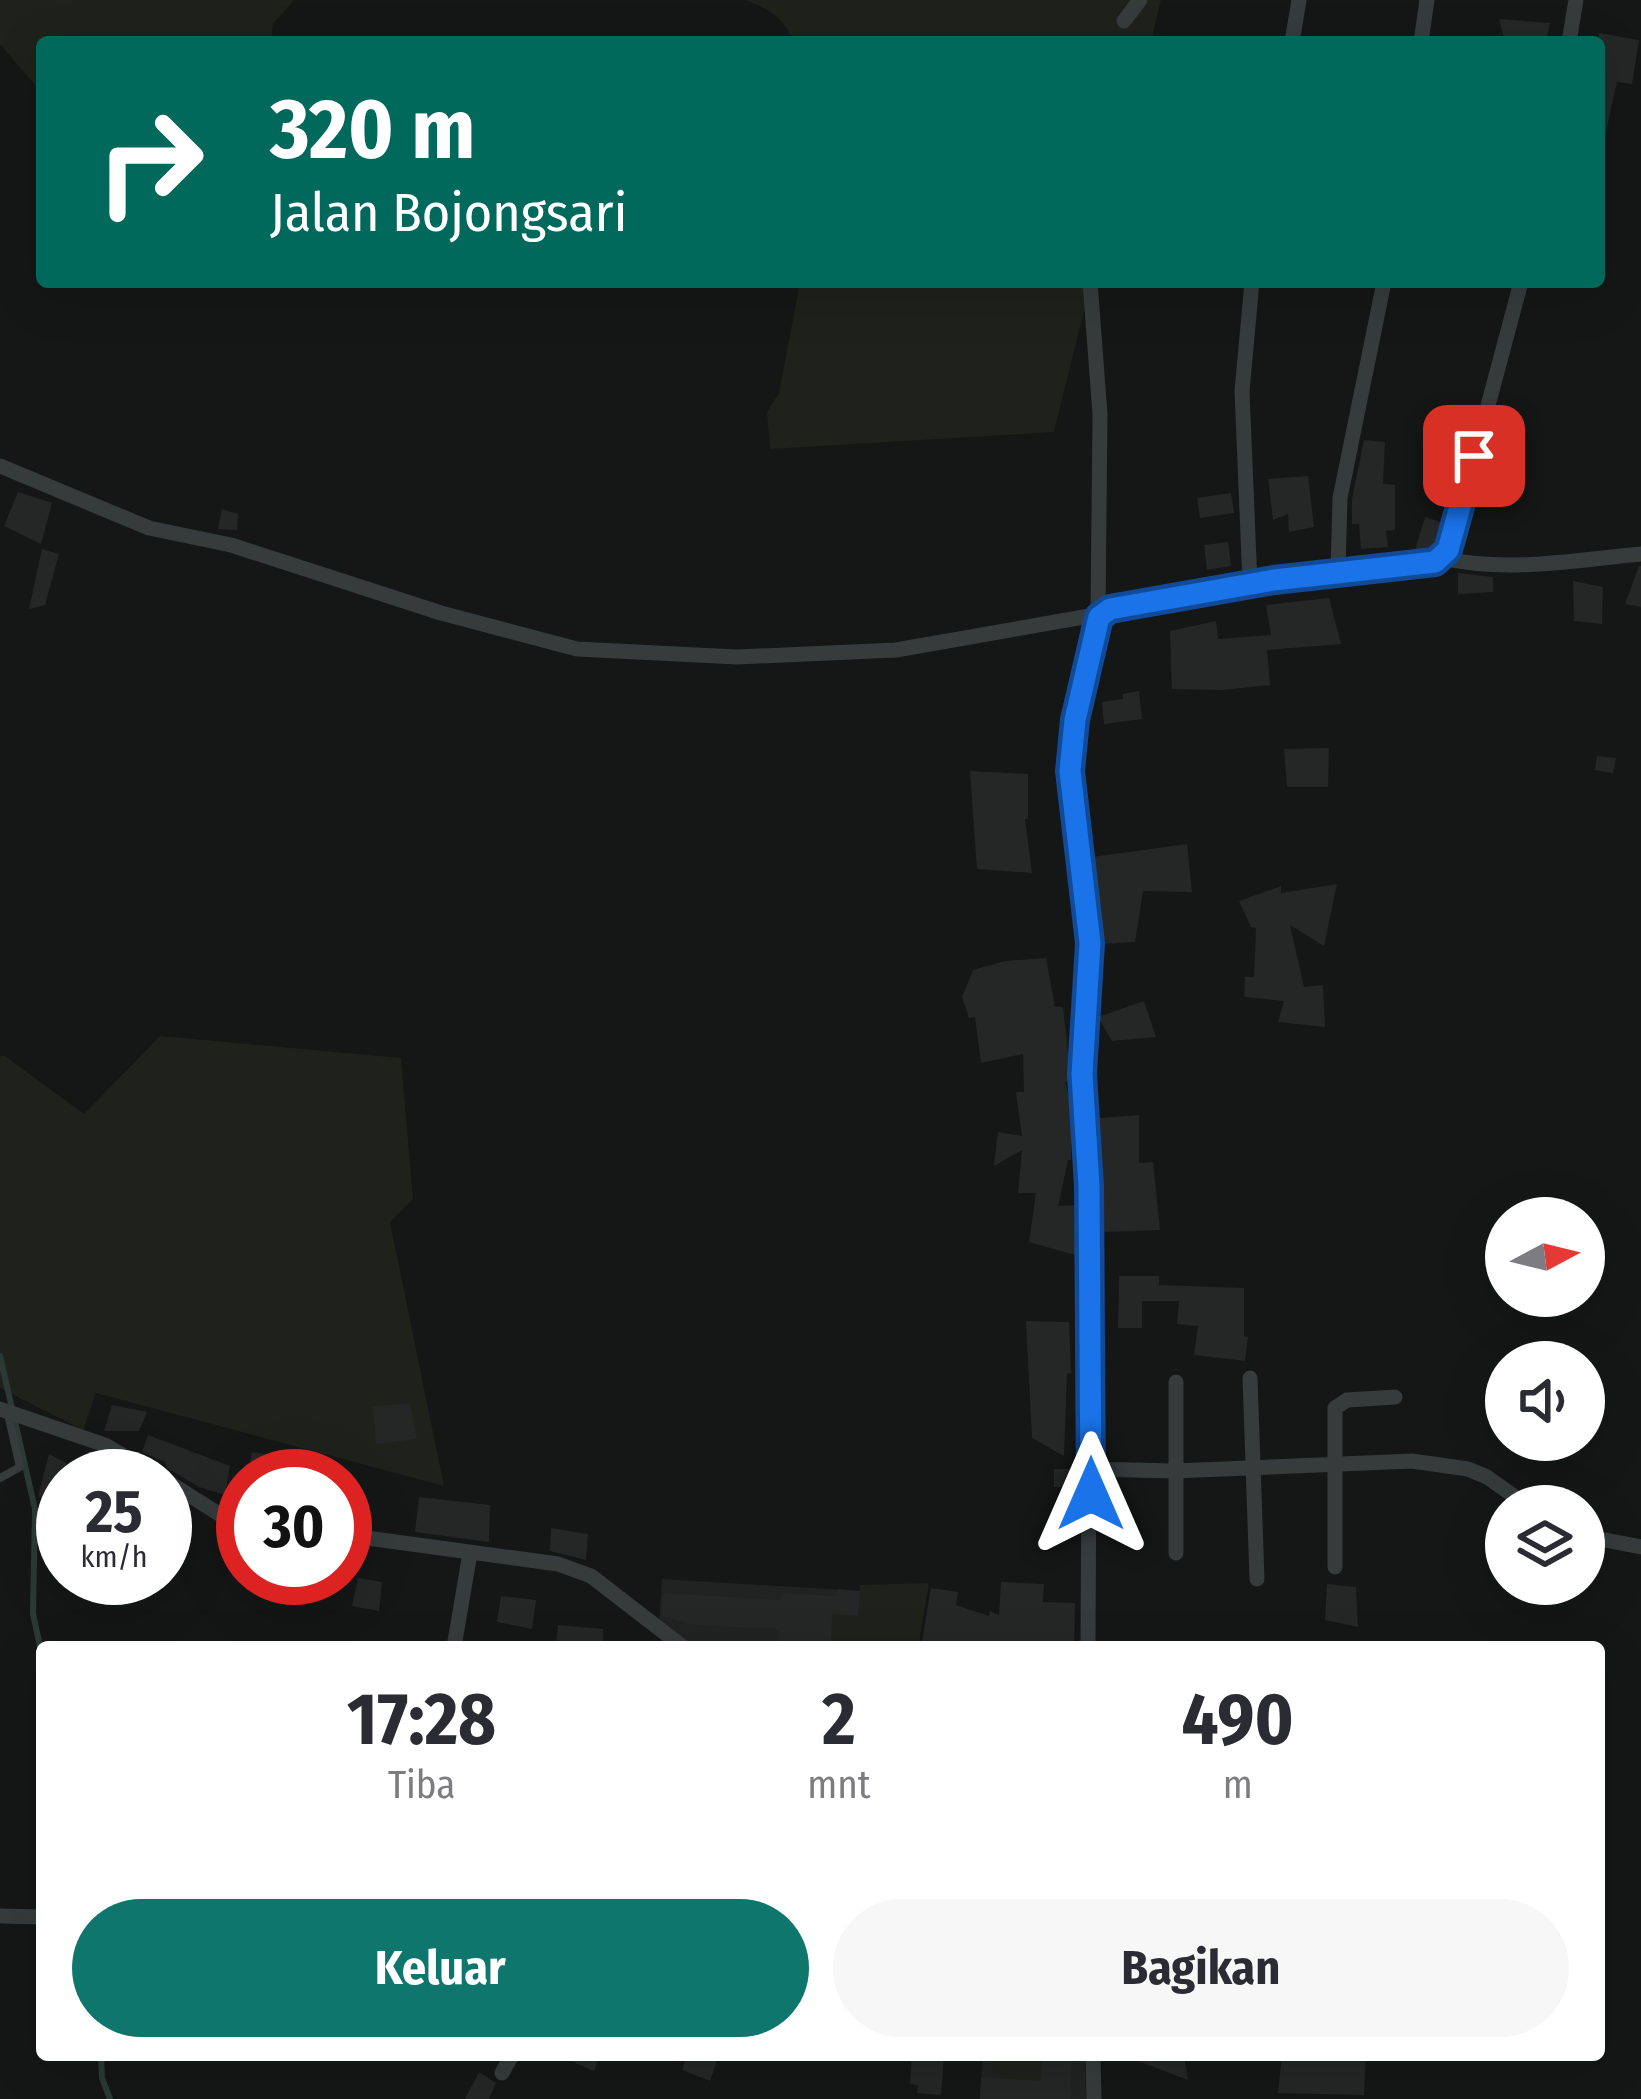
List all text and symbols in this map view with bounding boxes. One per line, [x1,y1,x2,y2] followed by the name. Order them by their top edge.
[270,79,475,180] text: 320 m
[72,84,228,240] icon: right
[270,181,627,245] text: Jalan Bojongsari
[1423,405,1525,507] pin
[1441,423,1507,489] icon: arrive
[1485,1197,1605,1317] north arrow
[1485,1197,1605,1605] map controls
[1485,1341,1605,1461] button: sound
[1028,1431,1154,1557] position arrow
[216,1449,372,1605] speed limit sign: 30
[85,1476,143,1548] text: 25
[1485,1485,1605,1605] button: layers
[81,1539,147,1575] text: km/h
[347,1677,496,1763] text: 17:28
[822,1677,856,1763] text: 2
[1182,1677,1294,1763] text: 490
[388,1762,455,1808] text: Tiba
[807,1762,871,1808] text: mnt
[1223,1762,1253,1808] text: m
[72,1899,809,2037] button: Keluar
[833,1899,1569,2037] button: Bagikan

